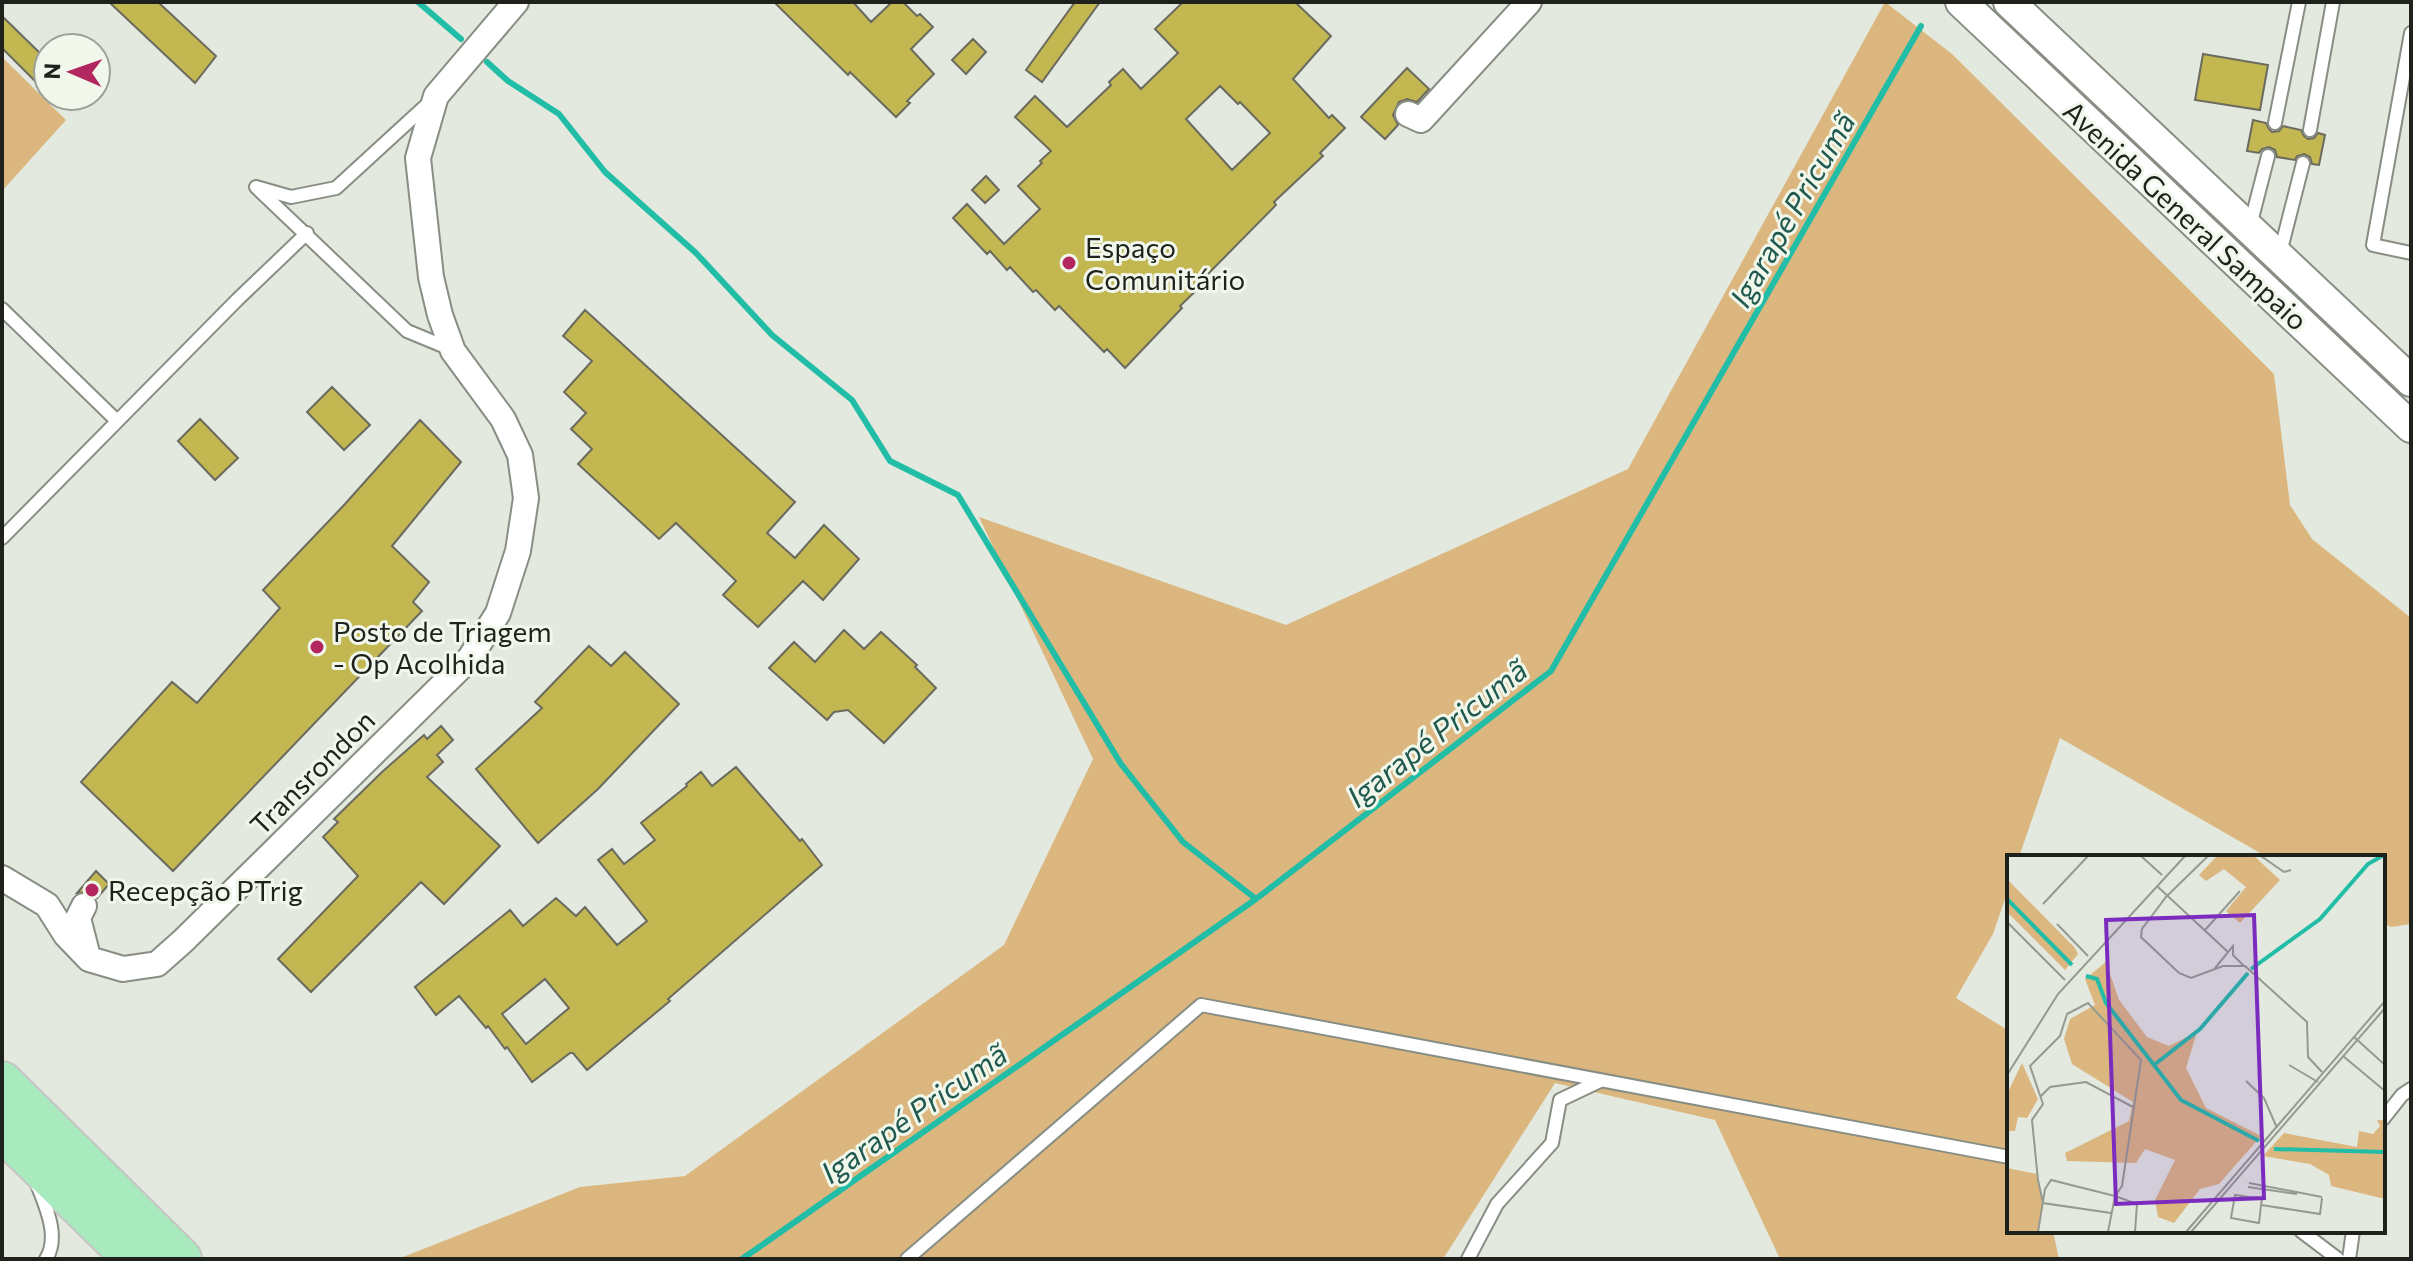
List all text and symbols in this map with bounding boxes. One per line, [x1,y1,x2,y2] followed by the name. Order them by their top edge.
[32,32,112,112] north arrow
[38,63,65,80] text: N
[2057,93,2315,337] street label: Avenida General Sampaio
[1720,104,1862,313] water label: Igarapé Pricumã
[1085,230,1245,296] place label: Espaço Comunitário
[1060,254,1078,272] marker: Espaço Comunitário
[333,614,552,680] place label: Posto de Triagem - Op Acolhida
[308,638,326,656] marker: Posto de Triagem - Op Acolhida
[1338,649,1535,814] water label: Igarapé Pricumã
[243,703,381,841] street label: Transrondon
[2007,855,2385,1233] inset map
[108,873,303,907] place label: Recepção PTrig
[83,881,101,899] marker: Recepção PTrig
[813,1033,1014,1190] water label: Igarapé Pricumã

